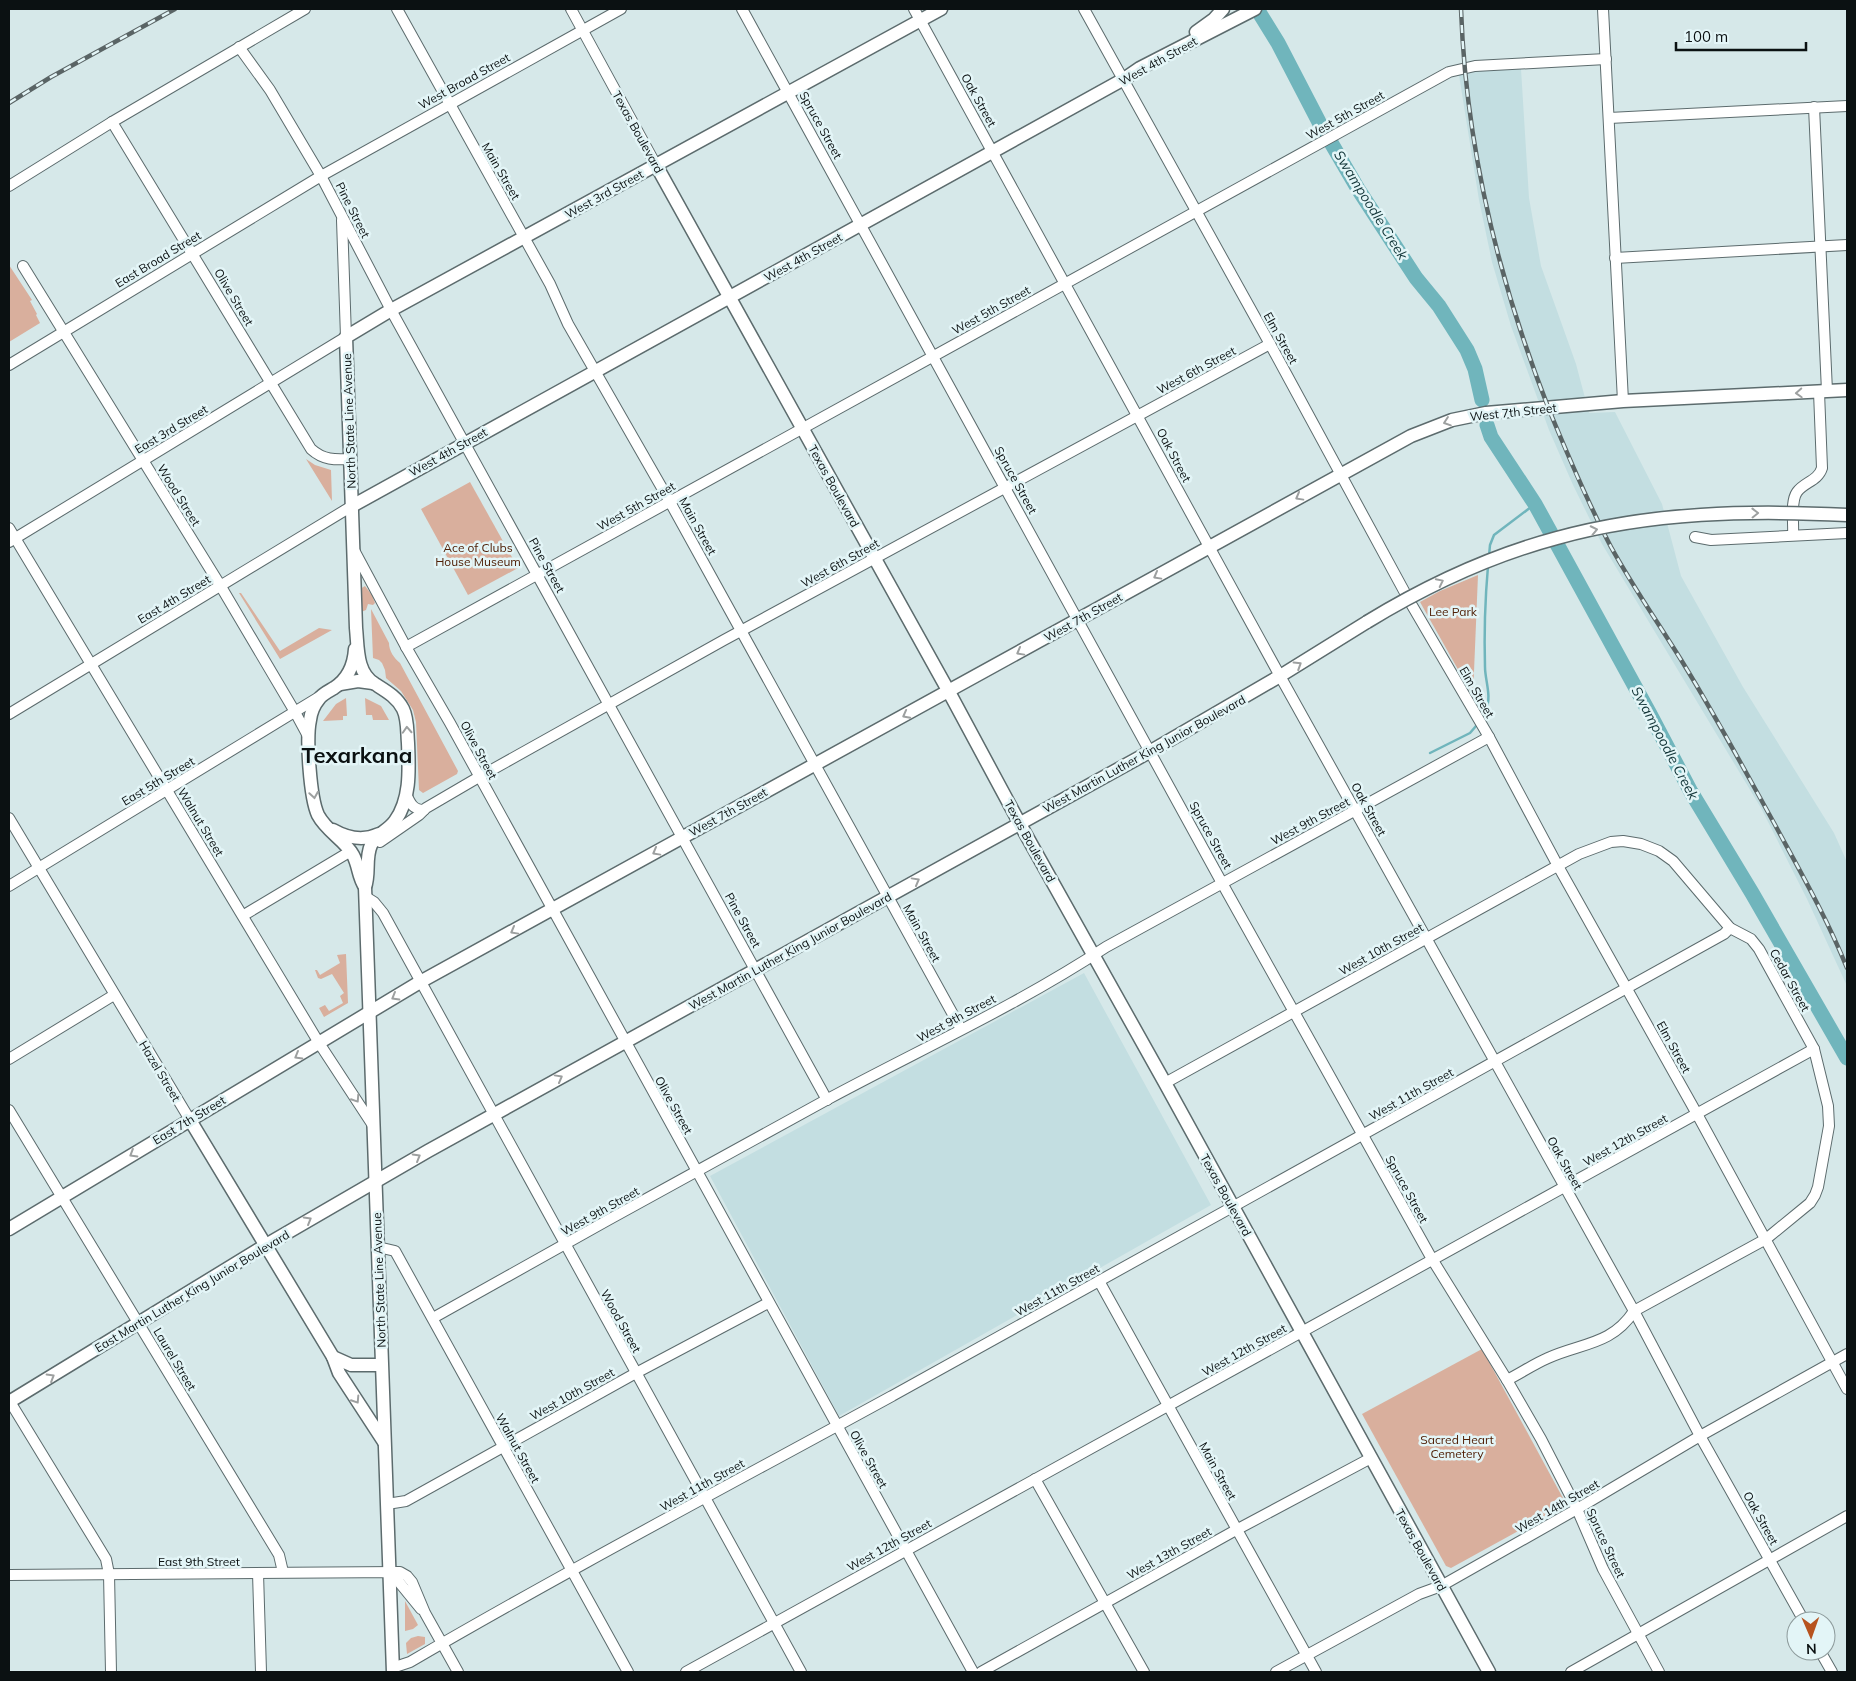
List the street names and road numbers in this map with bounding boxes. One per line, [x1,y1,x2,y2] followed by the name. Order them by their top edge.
[1116,33,1200,89] street label: West 4th Street
[416,50,512,112] street label: West Broad Street
[958,71,1000,129] street label: Oak Street
[1303,87,1387,143] street label: West 5th Street
[609,88,667,176] street label: Texas Boulevard
[796,89,846,161] street label: Spruce Street
[479,140,523,202] street label: Main Street
[562,166,646,222] street label: West 3rd Street
[333,180,373,240] street label: Pine Street
[112,227,204,291] street label: East Broad Street
[761,229,845,285] street label: West 4th Street
[211,266,257,328] street label: Olive Street
[949,282,1033,338] street label: West 5th Street
[1261,310,1301,366] street label: Elm Street
[1154,343,1238,397] street label: West 6th Street
[339,353,359,489] street label: North State Line Avenue
[1469,400,1557,424] street label: West 7th Street
[132,401,210,457] street label: East 3rd Street
[406,424,490,480] street label: West 4th Street
[1154,425,1194,485] street label: Oak Street
[805,442,863,530] street label: Texas Boulevard
[991,444,1041,516] street label: Spruce Street
[154,461,204,529] street label: Wood Street
[594,478,678,534] street label: West 5th Street
[676,495,720,557] street label: Main Street
[526,535,568,595] street label: Pine Street
[798,535,882,591] street label: West 6th Street
[135,571,213,627] street label: East 4th Street
[1041,589,1125,645] street label: West 7th Street
[1456,664,1498,720] street label: Elm Street
[1040,692,1248,816] street label: West Martin Luther King Junior Boulevard
[457,718,501,782] street label: Olive Street
[119,753,197,809] street label: East 5th Street
[1348,780,1390,838] street label: Oak Street
[686,784,770,840] street label: West 7th Street
[175,785,227,859] street label: Walnut Street
[1268,794,1352,848] street label: West 9th Street
[1001,797,1059,885] street label: Texas Boulevard
[1186,799,1236,871] street label: Spruce Street
[686,889,894,1013] street label: West Martin Luther King Junior Boulevard
[722,890,764,950] street label: Pine Street
[900,902,944,964] street label: Main Street
[1336,920,1426,978] street label: West 10th Street
[1767,946,1813,1014] street label: Cedar Street
[914,991,998,1045] street label: West 9th Street
[1654,1019,1694,1075] street label: Elm Street
[136,1038,184,1104] street label: Hazel Street
[1366,1065,1456,1123] street label: West 11th Street
[652,1073,696,1137] street label: Olive Street
[150,1092,228,1148] street label: East 7th Street
[1580,1111,1670,1169] street label: West 12th Street
[1544,1134,1586,1192] street label: Oak Street
[1197,1151,1255,1239] street label: Texas Boulevard
[1382,1153,1432,1225] street label: Spruce Street
[558,1183,642,1239] street label: West 9th Street
[369,1212,389,1348] street label: North State Line Avenue
[92,1227,292,1355] street label: East Martin Luther King Junior Boulevard
[1012,1261,1102,1319] street label: West 11th Street
[598,1287,644,1355] street label: Wood Street
[1199,1321,1289,1379] street label: West 12th Street
[150,1325,200,1393] street label: Laurel Street
[527,1365,617,1423] street label: West 10th Street
[493,1411,543,1485] street label: Walnut Street
[847,1427,891,1491] street label: Olive Street
[1196,1440,1240,1502] street label: Main Street
[657,1456,747,1514] street label: West 11th Street
[1512,1476,1602,1536] street label: West 14th Street
[1740,1489,1782,1547] street label: Oak Street
[1392,1506,1450,1594] street label: Texas Boulevard
[1583,1506,1629,1580] street label: Spruce Street
[844,1516,934,1574] street label: West 12th Street
[1124,1524,1214,1582] street label: West 13th Street
[158,1554,240,1569] street label: East 9th Street

